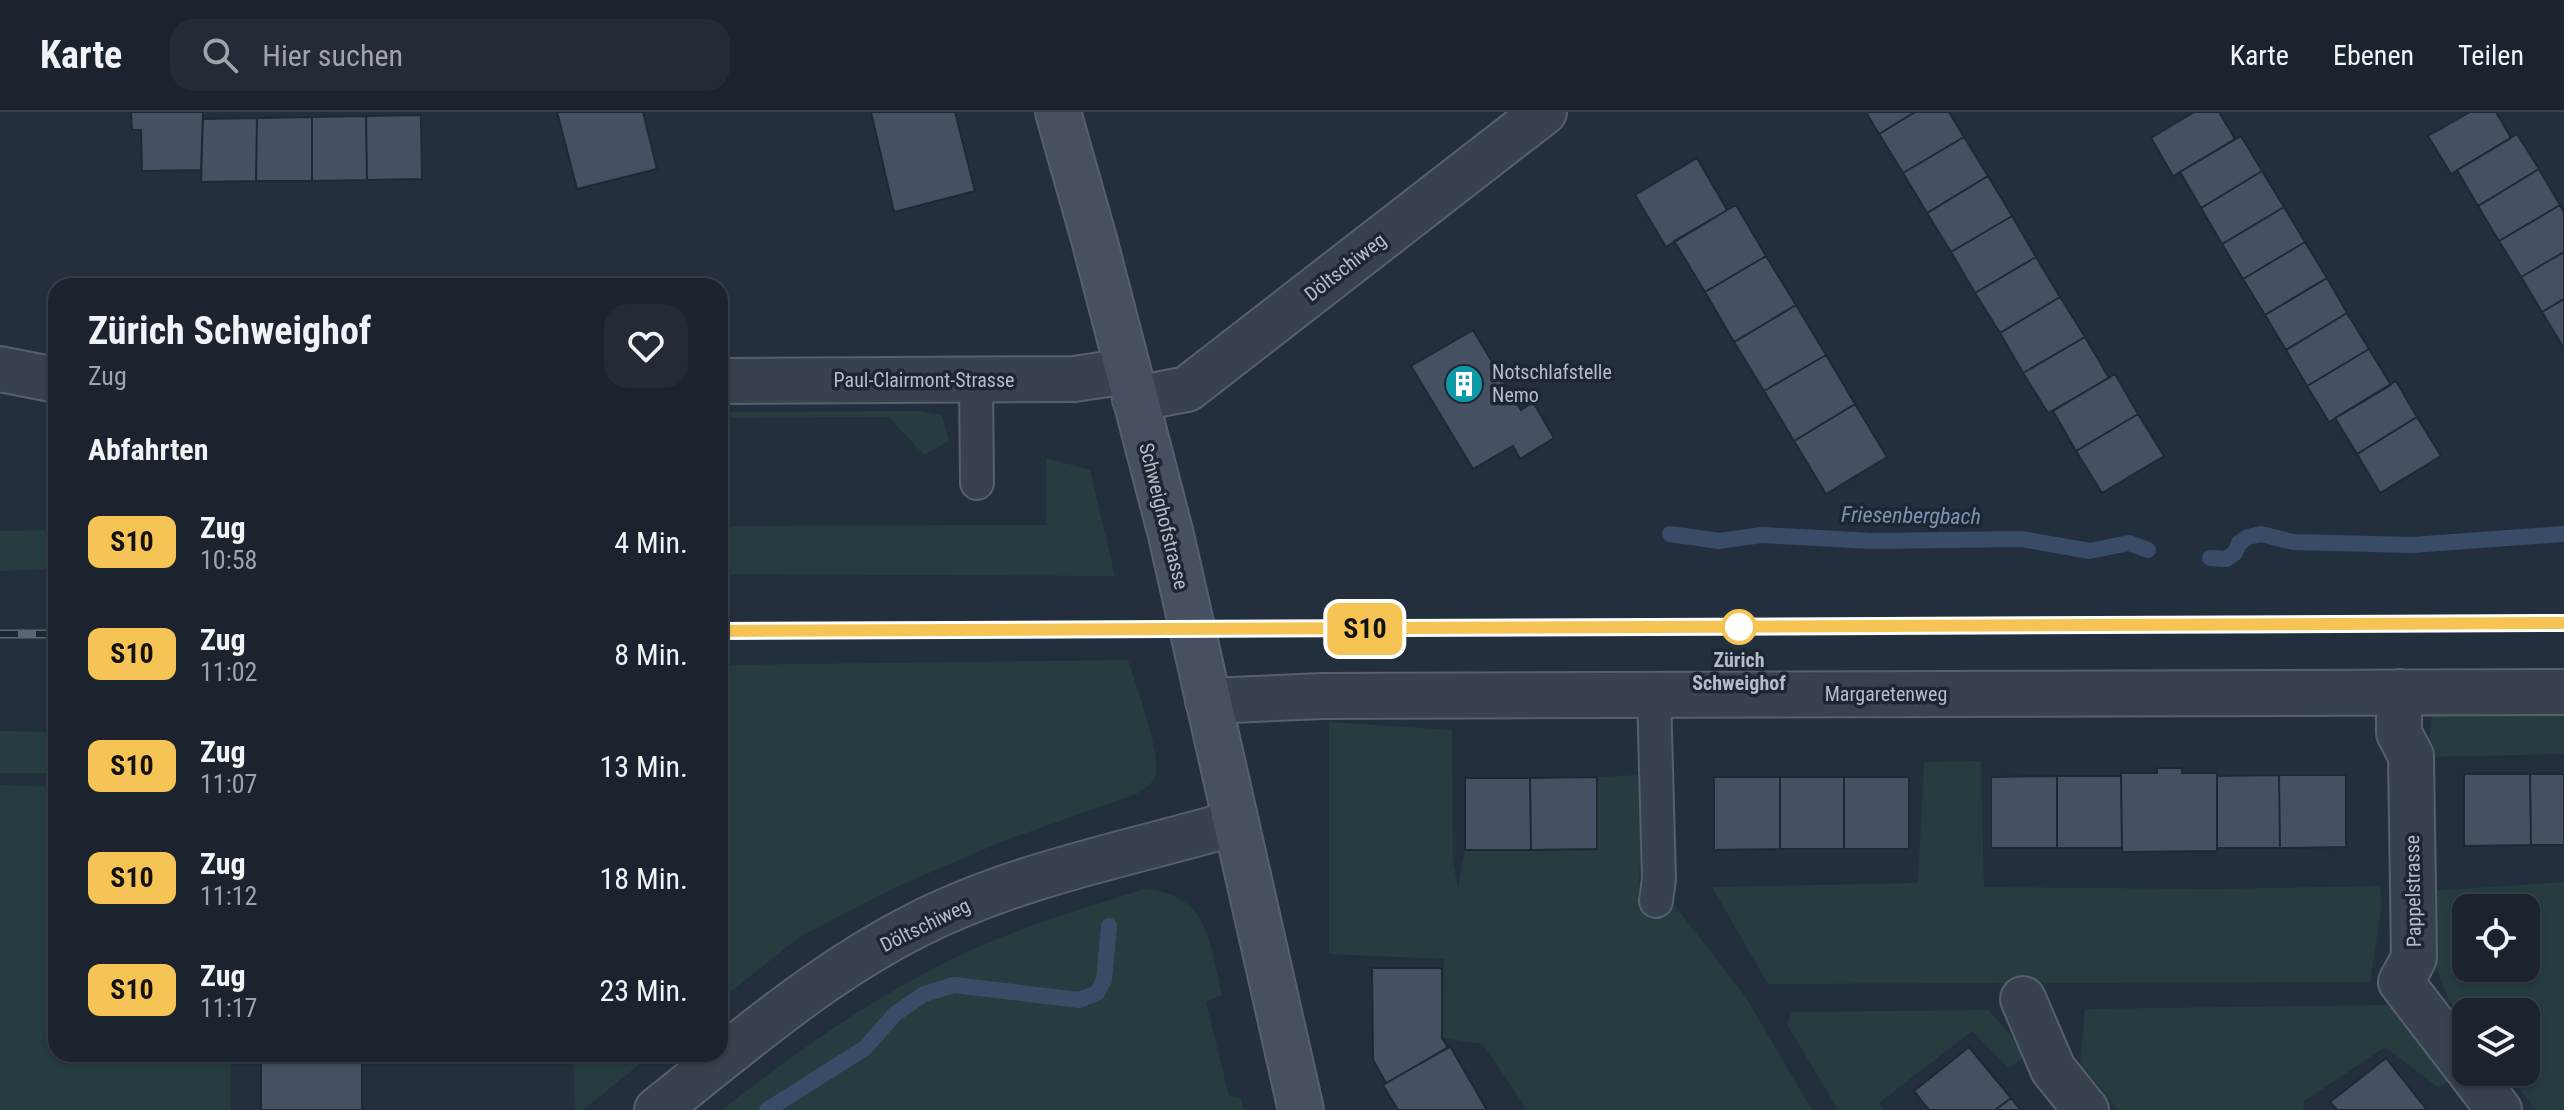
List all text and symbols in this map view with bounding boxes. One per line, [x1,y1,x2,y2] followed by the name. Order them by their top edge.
[170,19,730,91] search box
[40,33,122,77] text: Karte
[198,33,242,77] icon: search
[262,38,403,73] text: Hier suchen
[2230,39,2289,72] text: Karte
[2333,39,2414,72] text: Ebenen
[2458,39,2524,72] text: Teilen
[1299,228,1391,306] street label: Döltschiweg
[604,304,688,388] button: heart
[88,309,371,353] text: Zürich Schweighof
[1492,360,1612,407] place label: Notschlafstelle Nemo
[88,361,127,391] text: Zug
[1443,363,1485,405] building icon: Notschlafstelle Nemo
[834,368,1014,392] street label: Paul-Clairmont-Strasse
[88,432,208,467] text: Abfahrten
[1134,440,1194,592] street label: Schweighofstrasse
[1841,502,1981,529] water label: Friesenbergbach
[200,510,245,545] text: Zug
[110,525,154,558] text: S10
[614,525,688,560] text: 4 Min.
[200,545,257,575] text: 10:58
[1319,603,1411,655] line badge: S10
[1722,610,1756,644] marker: Zürich Schweighof
[1343,612,1387,645] text: S10
[200,622,245,657] text: Zug
[110,637,154,670] text: S10
[614,637,688,672] text: 8 Min.
[1692,648,1786,695] place label: Zürich Schweighof
[200,657,257,687] text: 11:02
[1825,682,1947,706] street label: Margaretenweg
[200,734,245,769] text: Zug
[110,749,154,782] text: S10
[600,749,688,784] text: 13 Min.
[200,769,257,799] text: 11:07
[2400,835,2426,947] street label: Pappelstrasse
[200,846,245,881] text: Zug
[110,861,154,894] text: S10
[600,861,688,896] text: 18 Min.
[200,881,257,911] text: 11:12
[876,893,974,957] street label: Döltschiweg
[2452,894,2540,1086] map controls
[2452,894,2540,982] button: locate
[200,958,245,993] text: Zug
[110,973,154,1006] text: S10
[600,973,688,1008] text: 23 Min.
[200,993,257,1023] text: 11:17
[2452,998,2540,1086] button: layers

